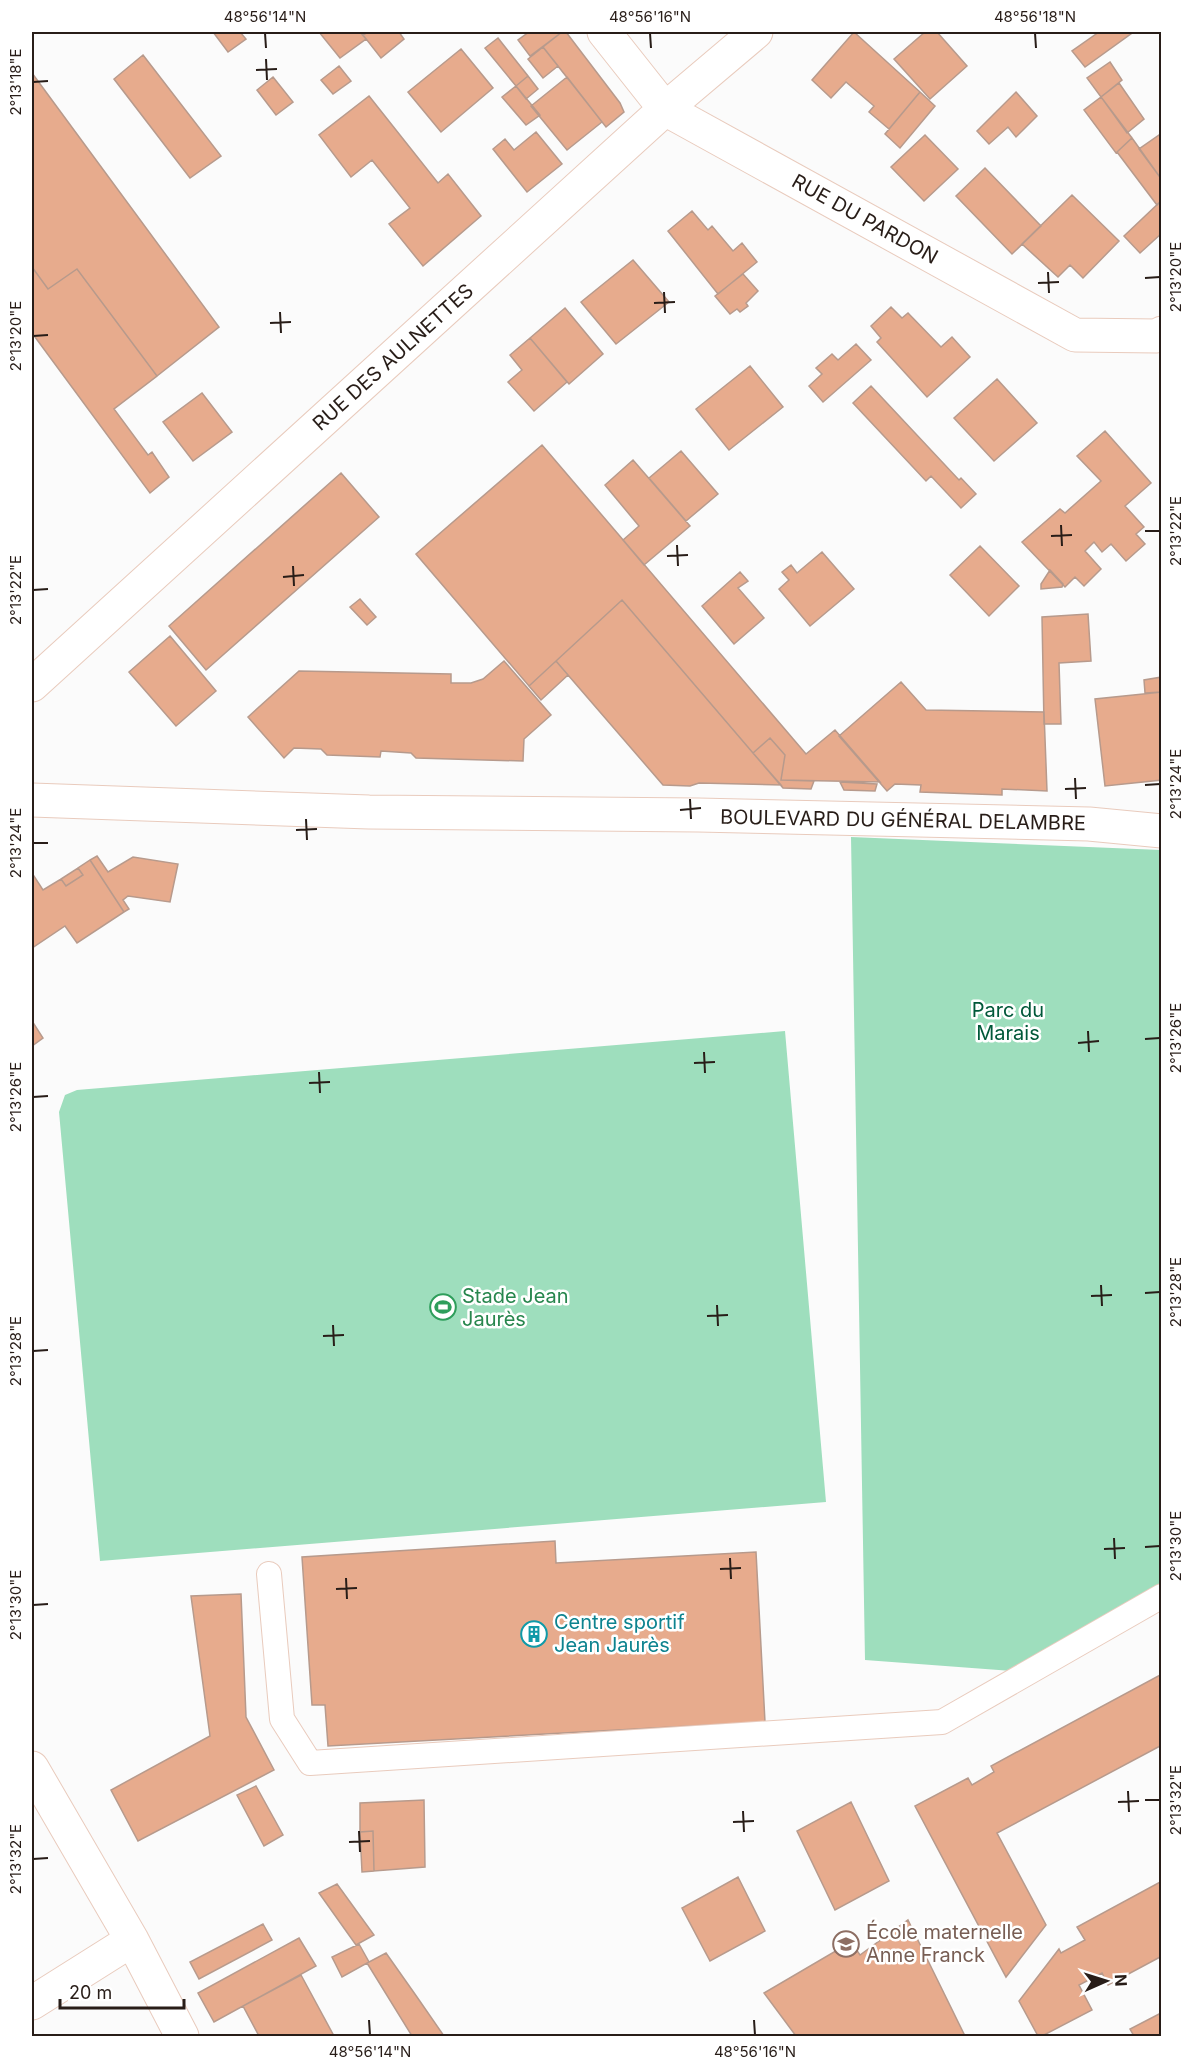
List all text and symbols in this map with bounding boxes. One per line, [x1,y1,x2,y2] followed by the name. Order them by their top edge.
[224,7,306,26] text: 48°56'14"N
[609,7,691,26] text: 48°56'16"N
[994,7,1076,26] text: 48°56'18"N
[6,48,25,116] text: 2°13'18"E
[788,169,942,269] street label: RUE DU PARDON
[1166,242,1185,312] text: 2°13'20"E
[308,279,478,435] street label: RUE DES AULNETTES
[6,301,25,371] text: 2°13'20"E
[1166,496,1185,566] text: 2°13'22"E
[6,555,25,625] text: 2°13'22"E
[1166,749,1185,819] text: 2°13'24"E
[720,804,1086,835] street label: BOULEVARD DU GÉNÉRAL DELAMBRE
[6,808,25,878] text: 2°13'24"E
[972,998,1044,1045] park label: Parc du Marais
[1166,1003,1185,1073] text: 2°13'26"E
[6,1062,25,1132] text: 2°13'26"E
[1166,1257,1185,1327] text: 2°13'28"E
[462,1284,569,1331] place label: Stade Jean Jaurès
[428,1292,458,1322] sports icon: Stade Jean Jaurès
[6,1316,25,1386] text: 2°13'28"E
[1166,1511,1185,1581] text: 2°13'30"E
[6,1570,25,1640] text: 2°13'30"E
[554,1610,685,1657] place label: Centre sportif Jean Jaurès
[519,1619,549,1649] building icon: Centre sportif Jean Jaurès
[1166,1765,1185,1835] text: 2°13'32"E
[6,1824,25,1894] text: 2°13'32"E
[866,1919,1023,1967] place label: École maternelle Anne Franck
[831,1929,861,1959] school or university icon: École maternelle Anne Franck
[1076,1951,1136,2011] north arrow
[60,1972,184,2010] scale bar
[1111,1974,1131,1987] text: N
[69,1982,112,2003] text: 20 m
[329,2042,411,2061] text: 48°56'14"N
[714,2042,796,2061] text: 48°56'16"N

